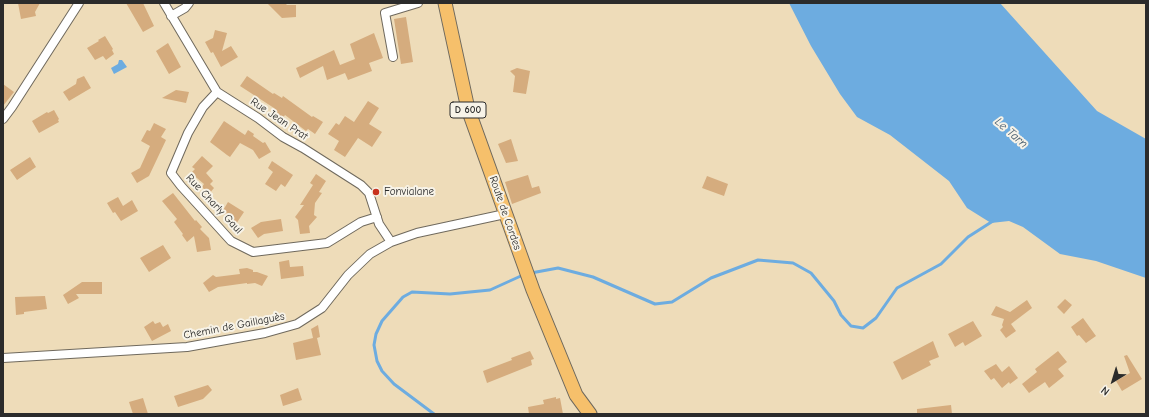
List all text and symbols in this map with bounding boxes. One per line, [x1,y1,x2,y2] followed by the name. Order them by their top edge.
[248,95,310,143] street label: Rue Jean Prat
[450,102,486,118] road number: D 600
[992,115,1030,151] water label: Le Tarn
[183,171,245,237] street label: Rue Charly Gaul
[486,174,524,252] street label: Route de Cordes
[384,185,434,199] place label: Fonvialane
[371,187,381,197] marker: Fonvialane
[182,310,286,342] street label: Chemin de Gaillaguès
[1093,361,1133,401] north arrow
[1098,384,1112,398] text: N

